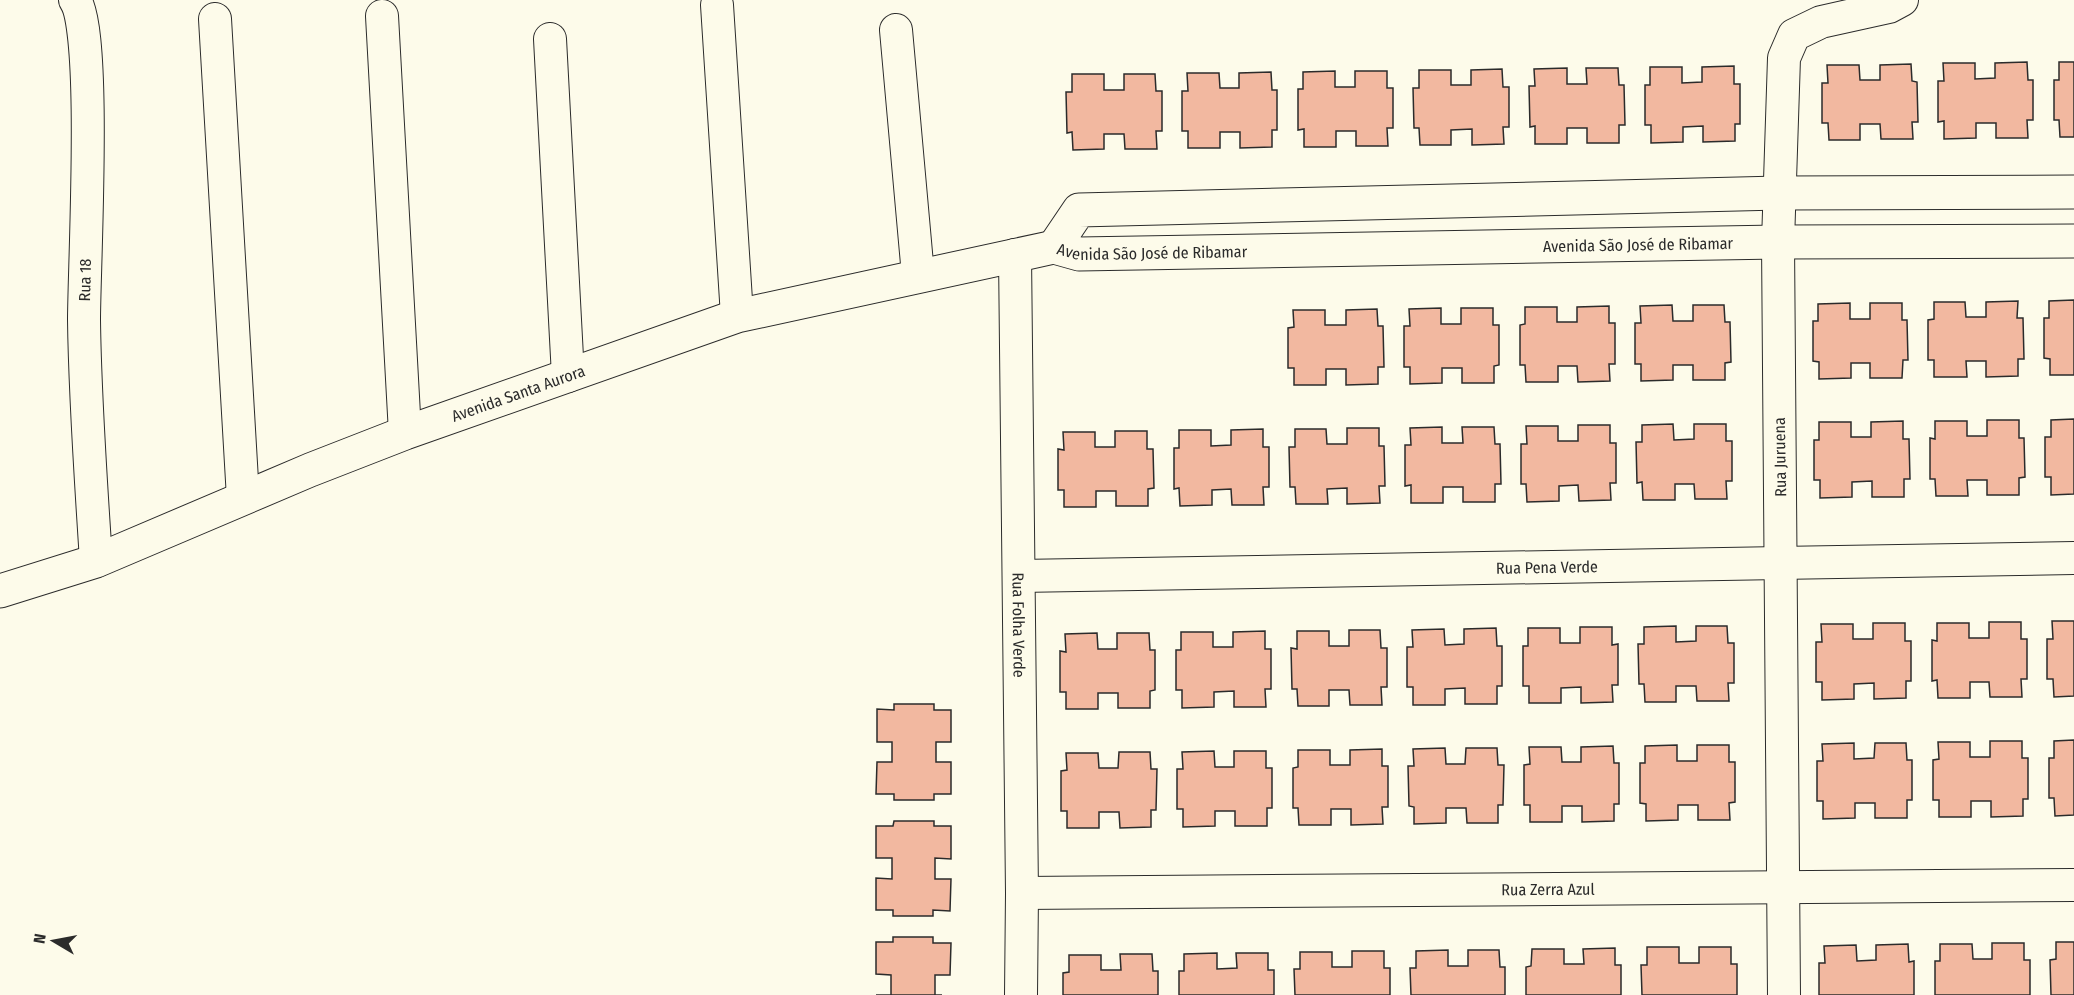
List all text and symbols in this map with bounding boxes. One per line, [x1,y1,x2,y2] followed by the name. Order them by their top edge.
[1543,233,1734,256] street label: Avenida São José de Ribamar
[1055,239,1248,264] street label: Avenida São José de Ribamar
[75,258,95,302] street label: Rua 18
[449,361,588,425] street label: Avenida Santa Aurora
[1770,417,1790,497] street label: Rua Juruena
[1496,557,1598,577] street label: Rua Pena Verde
[1009,572,1029,678] street label: Rua Folha Verde
[1501,879,1595,899] street label: Rua Zerra Azul
[24,911,84,971] north arrow
[30,932,50,945] text: N

